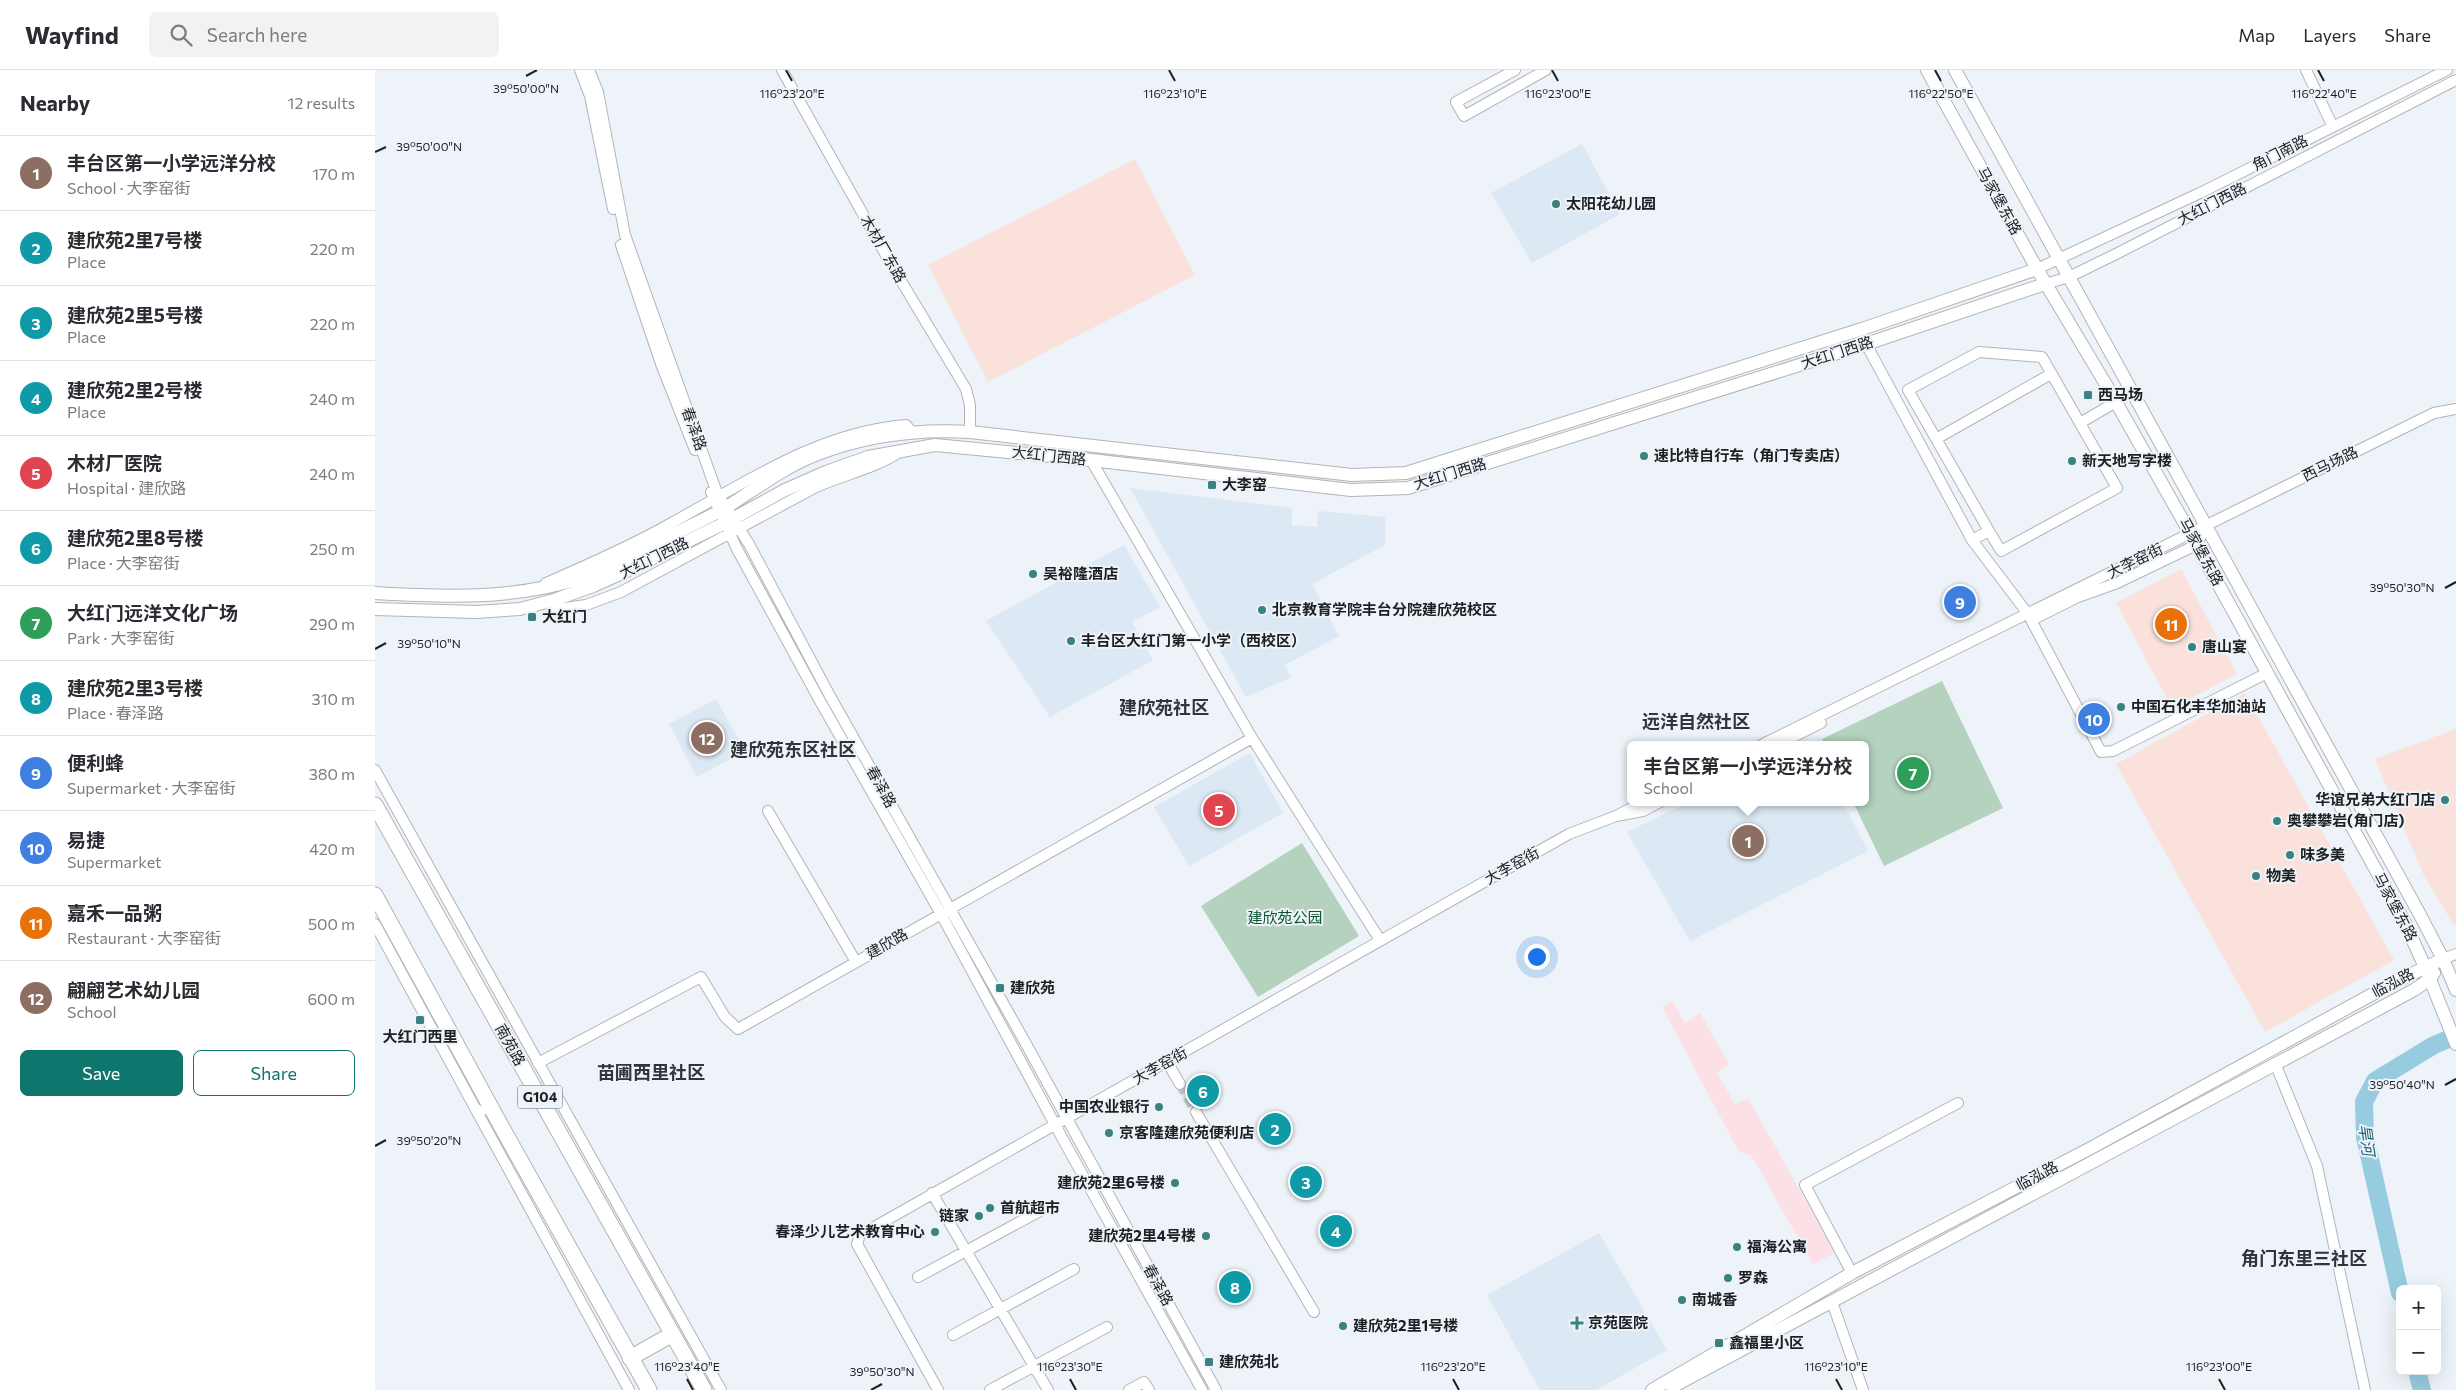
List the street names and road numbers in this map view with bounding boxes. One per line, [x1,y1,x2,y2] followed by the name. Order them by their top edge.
[2249,130,2310,174] street label: 角门南路
[1974,163,2026,238] street label: 马家堡东路
[2174,178,2249,228] street label: 大红门西路
[857,212,910,285] street label: 木材厂东路
[1798,332,1875,372] street label: 大红门西路
[679,404,711,453] street label: 春泽路
[1011,442,1087,468] street label: 大红门西路
[2299,442,2360,484] street label: 西马场路
[1411,453,1488,493] street label: 大红门西路
[2176,514,2228,589] street label: 马家堡东路
[616,533,691,582] street label: 大红门西路
[2104,539,2165,581] street label: 大李窑街
[863,762,901,811] street label: 春泽路
[1481,843,1542,888] street label: 大李窑街
[2370,869,2421,944] street label: 马家堡东路
[863,924,910,962] street label: 建欣路
[2368,964,2417,1001] street label: 临泓路
[492,1020,530,1069] street label: 南苑路
[1129,1043,1190,1088] street label: 大李窑街
[517,1086,563,1108] road number: G104
[2012,1157,2061,1194] street label: 临泓路
[1140,1260,1178,1309] street label: 春泽路

